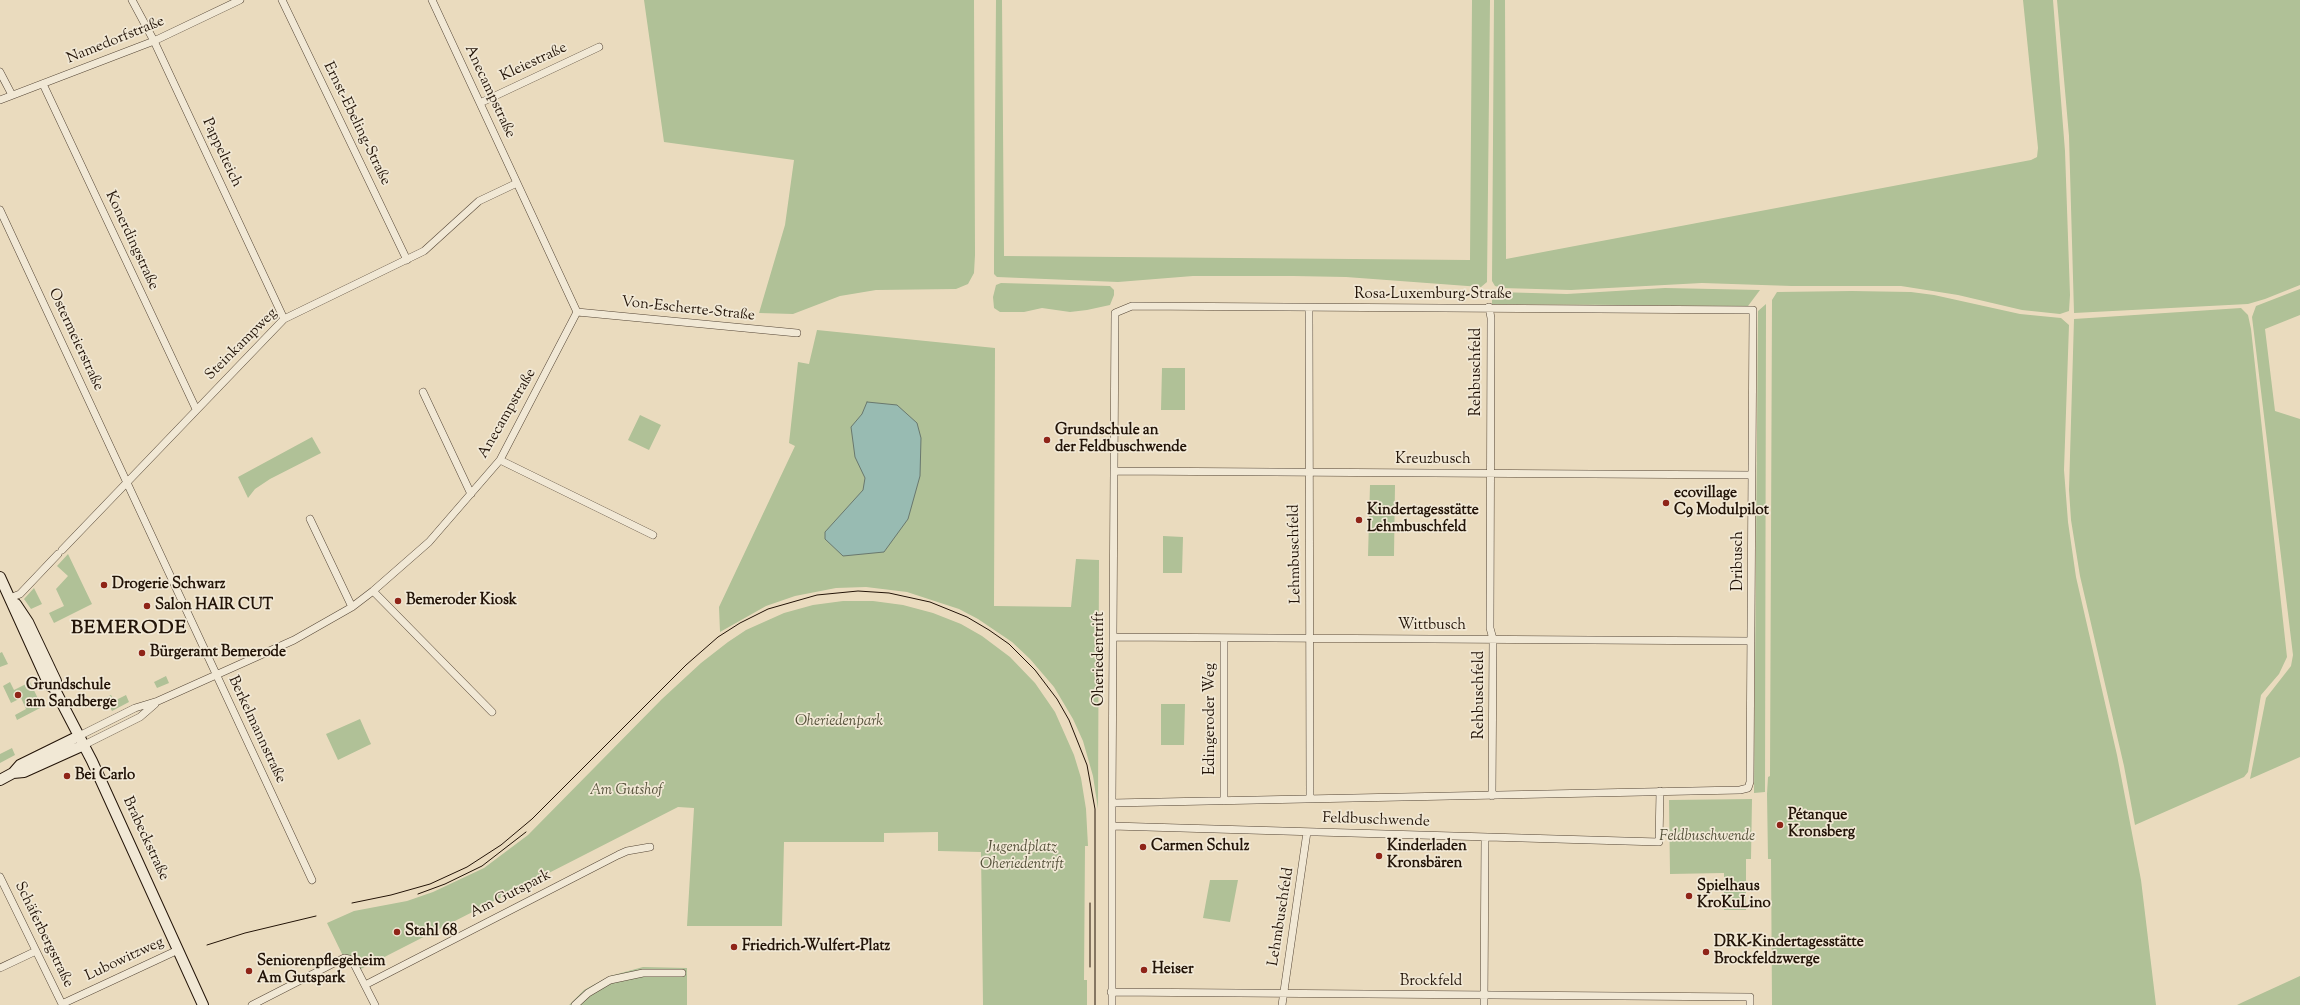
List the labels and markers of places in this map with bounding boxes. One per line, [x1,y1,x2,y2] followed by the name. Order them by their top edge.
[1055,422,1187,457] place label: Grundschule an der Feldbuschwende
[1042,435,1052,445] marker: Grundschule an der Feldbuschwende
[1674,485,1769,520] place label: ecovillage C9 Modulpilot
[1661,498,1671,508] marker: ecovillage C9 Modulpilot
[1367,502,1479,537] place label: Kindertagesstätte Lehmbuschfeld
[1354,515,1364,525] marker: Kindertagesstätte Lehmbuschfeld
[112,576,225,594] place label: Drogerie Schwarz
[99,580,109,590] marker: Drogerie Schwarz
[406,592,517,610] place label: Bemeroder Kiosk
[393,596,403,606] marker: Bemeroder Kiosk
[155,597,273,615] place label: Salon HAIR CUT
[142,601,152,611] marker: Salon HAIR CUT
[150,644,286,662] place label: Bürgeramt Bemerode
[137,648,147,658] marker: Bürgeramt Bemerode
[26,677,117,712] place label: Grundschule am Sandberge
[13,690,23,700] marker: Grundschule am Sandberge
[75,767,135,785] place label: Bei Carlo
[62,771,72,781] marker: Bei Carlo
[1788,807,1855,842] place label: Pétanque Kronsberg
[1775,820,1785,830] marker: Pétanque Kronsberg
[1151,838,1249,856] place label: Carmen Schulz
[1387,838,1467,873] place label: Kinderladen Kronsbären
[1138,842,1148,852] marker: Carmen Schulz
[1374,851,1384,861] marker: Kinderladen Kronsbären
[1697,878,1771,913] place label: Spielhaus KroKuLino
[1684,891,1694,901] marker: Spielhaus KroKuLino
[405,923,457,941] place label: Stahl 68
[392,927,402,937] marker: Stahl 68
[1714,934,1864,969] place label: DRK-Kindertagesstätte Brockfeldzwerge
[742,938,890,956] place label: Friedrich-Wulfert-Platz
[729,942,739,952] marker: Friedrich-Wulfert-Platz
[1701,947,1711,957] marker: DRK-Kindertagesstätte Brockfeldzwerge
[257,953,385,988] place label: Seniorenpflegeheim Am Gutspark
[1152,961,1194,979] place label: Heiser
[1139,965,1149,975] marker: Heiser
[244,966,254,976] marker: Seniorenpflegeheim Am Gutspark

